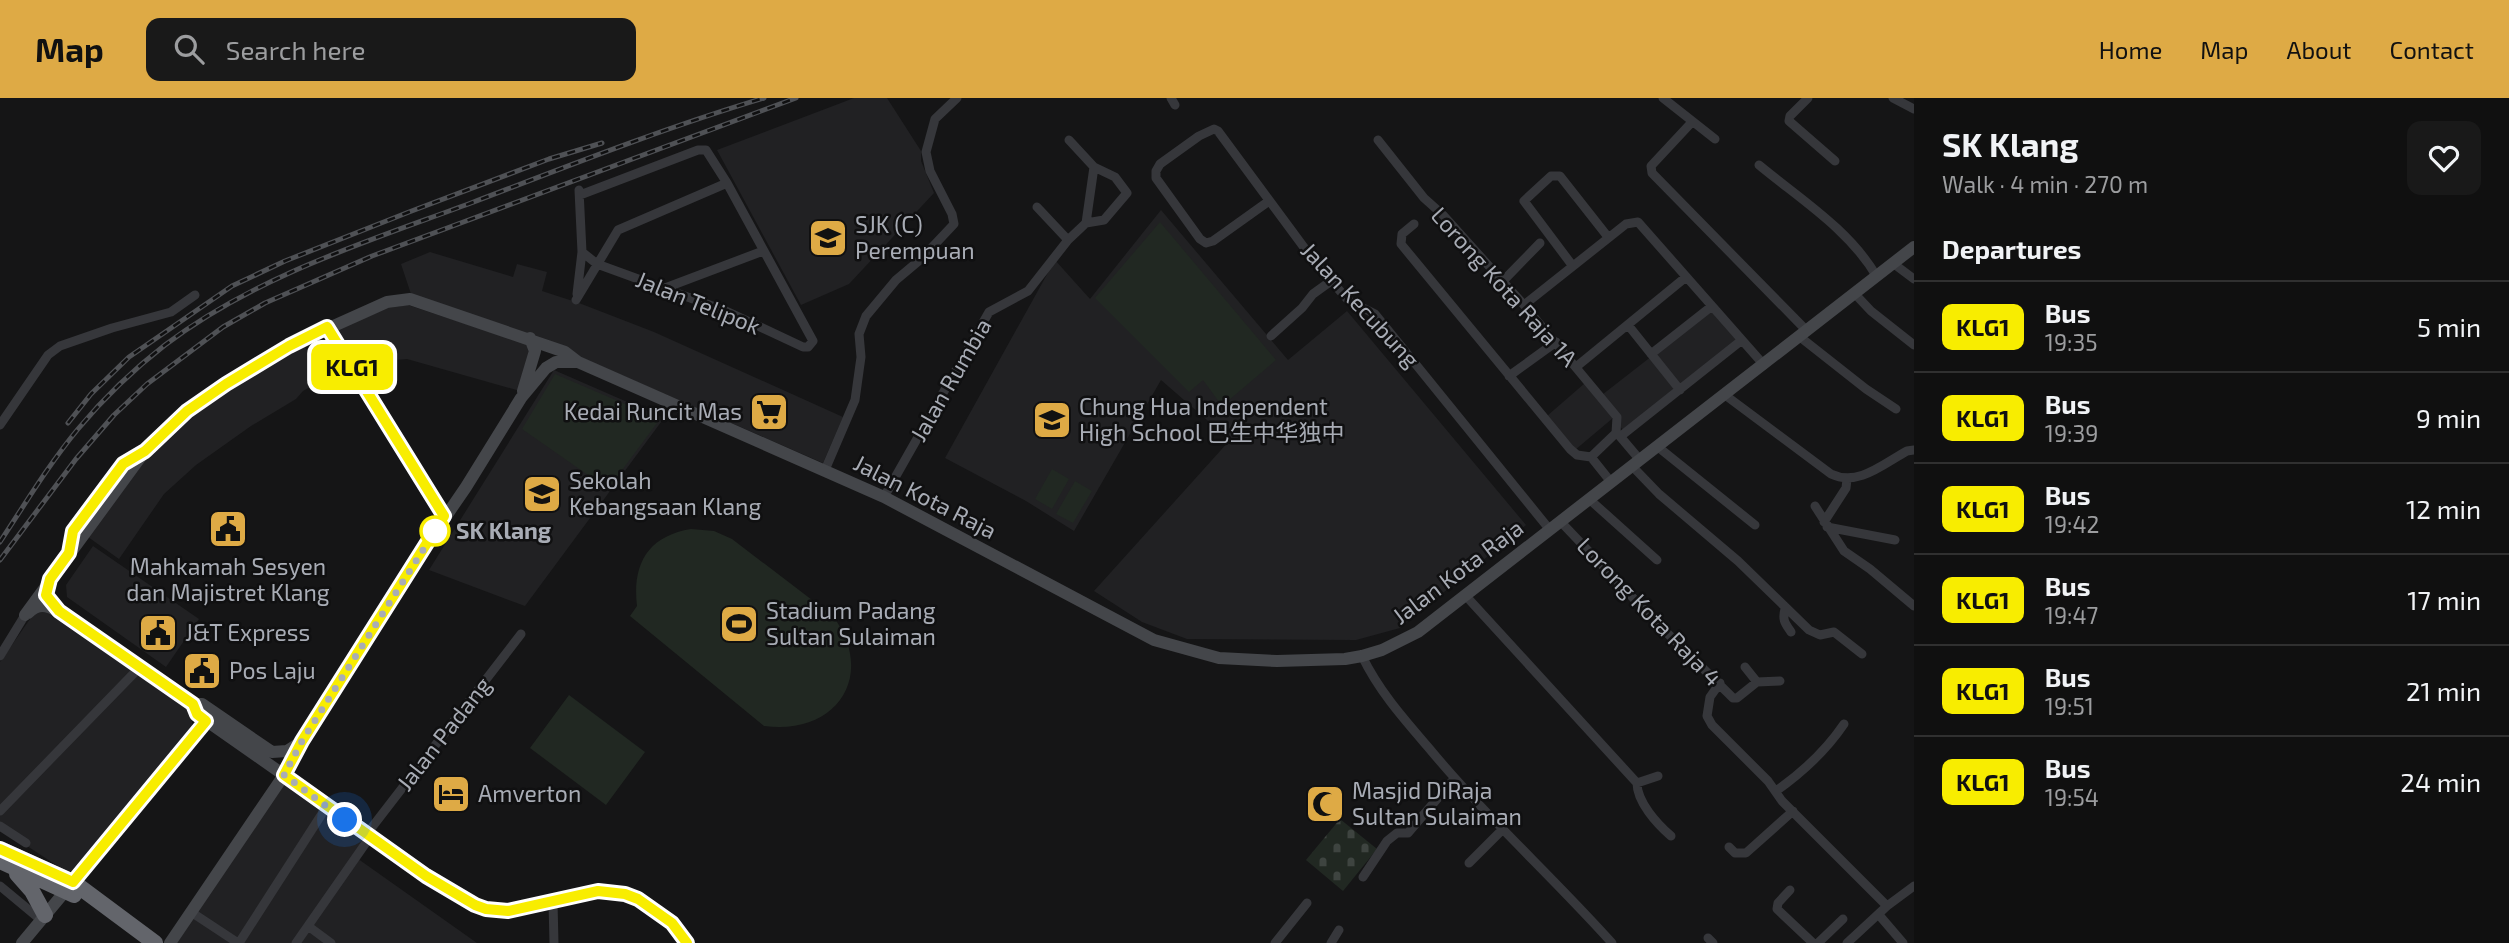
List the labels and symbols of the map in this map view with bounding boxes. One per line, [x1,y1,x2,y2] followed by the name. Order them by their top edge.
[1426,201,1584,372] street label: Lorong Kota Raja 1A
[855,210,975,264] place label: SJK (C) Perempuan
[807,217,849,259] school or university icon: SJK (C) Perempuan
[1296,236,1426,373] street label: Jalan Kecubung
[632,264,765,340] street label: Jalan Telipok
[904,313,997,446] street label: Jalan Rumbia
[303,344,401,390] line badge: KLG1
[748,391,790,433] supermarket icon: Kedai Runcit Mas
[1079,392,1344,446] place label: Chung Hua Independent High School 巴生中华独中
[564,397,742,425] place label: Kedai Runcit Mas
[1031,399,1073,441] school or university icon: Chung Hua Independent High School 巴生中华独中
[849,448,1002,544] street label: Jalan Kota Raja
[569,466,761,520] place label: Sekolah Kebangsaan Klang
[521,473,563,515] school or university icon: Sekolah Kebangsaan Klang
[207,508,249,550] public building icon: Mahkamah Sesyen dan Majistret Klang
[1386,513,1528,629] street label: Jalan Kota Raja
[420,516,450,546] marker: SK Klang
[456,516,552,544] place label: SK Klang
[1572,531,1728,691] street label: Lorong Kota Raja 4
[126,552,330,606] place label: Mahkamah Sesyen dan Majistret Klang
[766,596,936,650] place label: Stadium Padang Sultan Sulaiman
[718,603,760,645] sports icon: Stadium Padang Sultan Sulaiman
[137,612,179,654] public building icon: J&T Express
[185,618,310,646] place label: J&T Express
[181,650,223,692] public building icon: Pos Laju
[229,656,316,684] place label: Pos Laju
[390,671,496,796] street label: Jalan Padang
[430,773,472,815] hotel icon: Amverton
[1352,776,1522,830] place label: Masjid DiRaja Sultan Sulaiman
[478,779,581,807] place label: Amverton
[1304,783,1346,825] mosque icon: Masjid DiRaja Sultan Sulaiman
[327,802,362,837] your location

